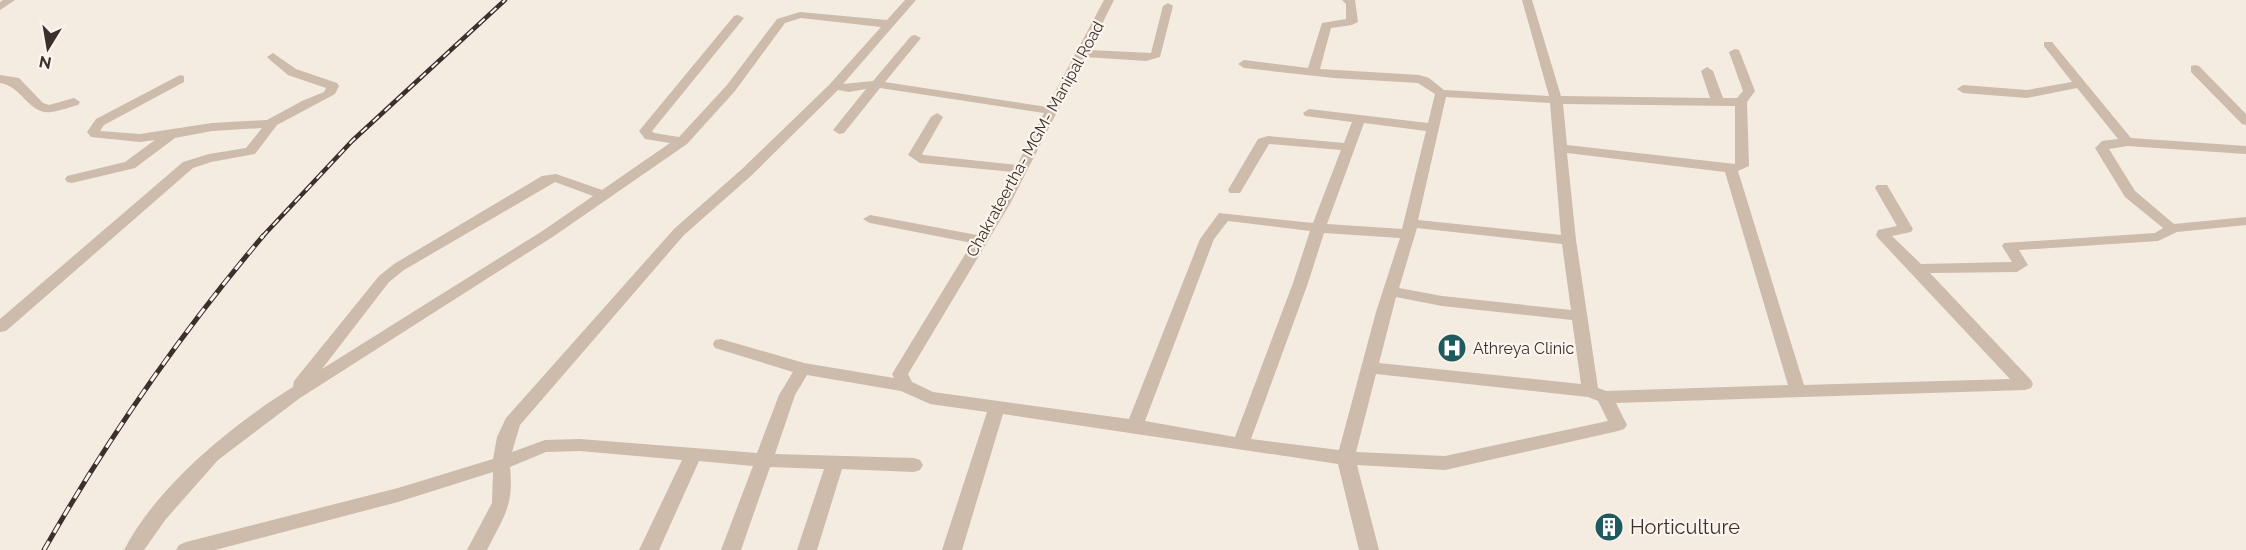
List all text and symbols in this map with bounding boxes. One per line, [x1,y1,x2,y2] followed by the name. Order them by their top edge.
[18,18,78,78] north arrow
[962,18,1108,260] street label: Chakrateertha- MGM- Manipal Road
[37,52,53,73] text: N
[1436,332,1468,364] hospital icon: Athreya Clinic
[1473,339,1575,358] place label: Athreya Clinic
[1593,511,1625,543] building icon: Horticulture
[1630,515,1740,539] place label: Horticulture

